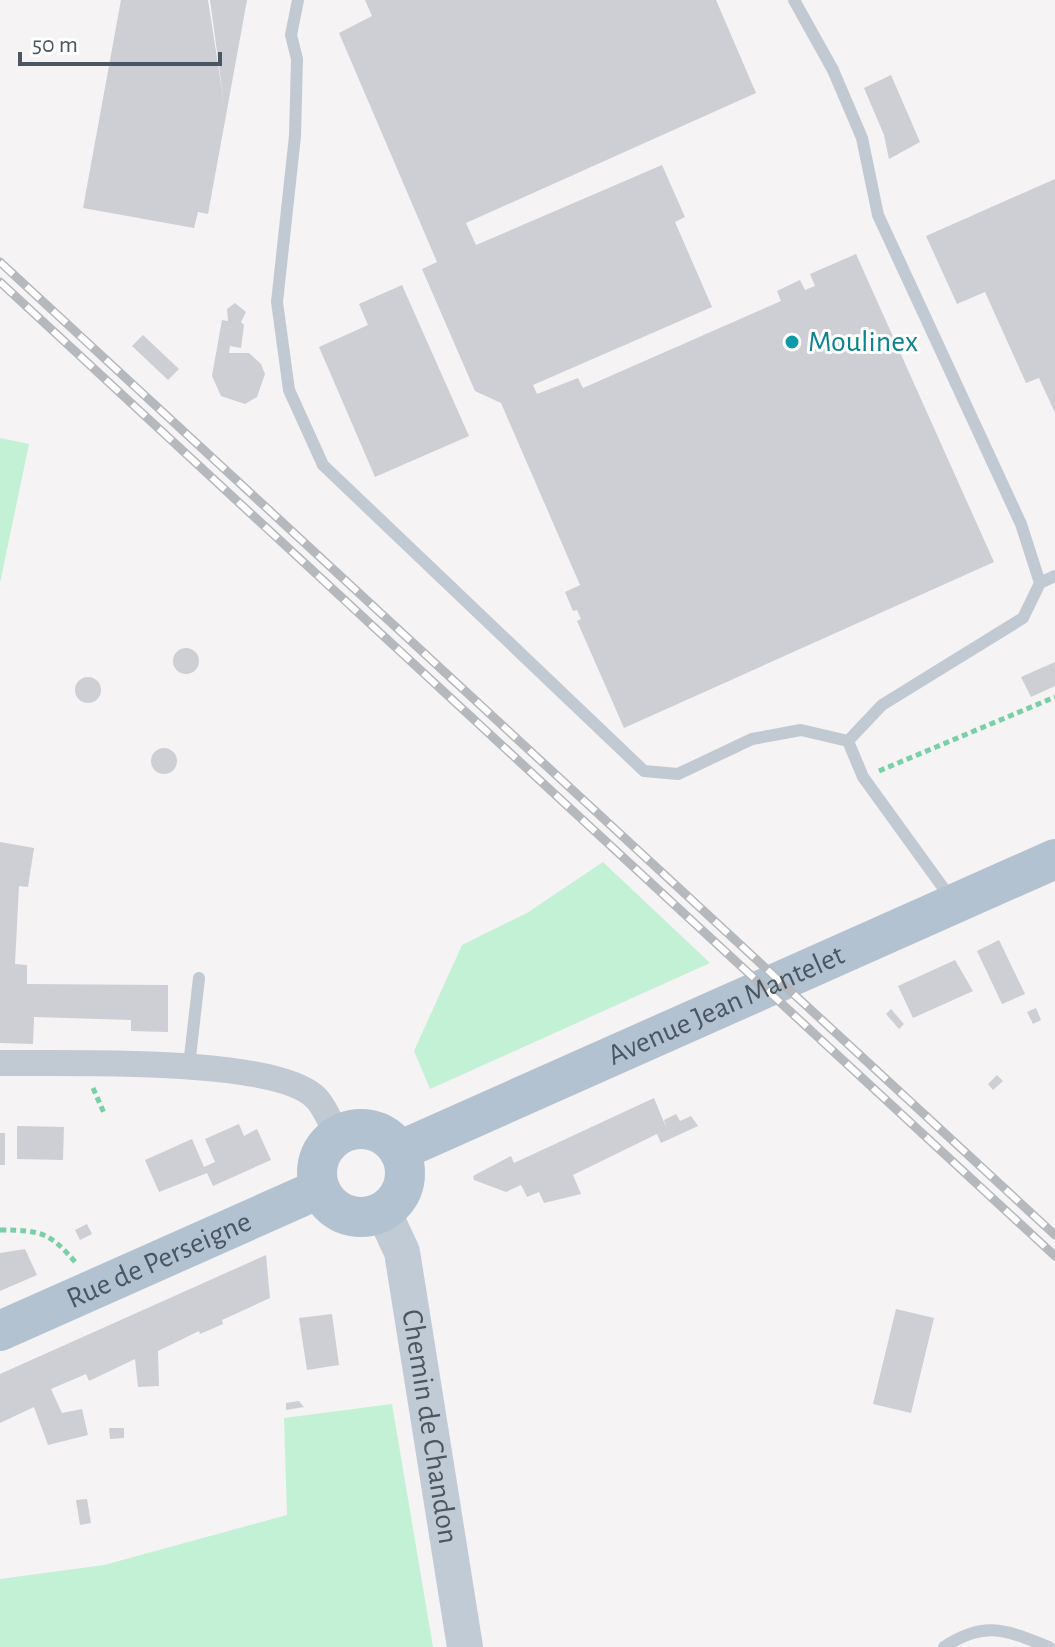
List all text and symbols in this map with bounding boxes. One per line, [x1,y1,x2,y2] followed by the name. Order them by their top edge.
[20,16,220,66] scale bar
[32,33,78,57] text: 50 m
[808,327,918,357] place label: Moulinex
[783,333,801,351] marker: Moulinex
[603,940,849,1071] street label: Avenue Jean Mantelet
[62,1206,256,1314] street label: Rue de Perseigne
[396,1307,463,1546] street label: Chemin de Chandon

